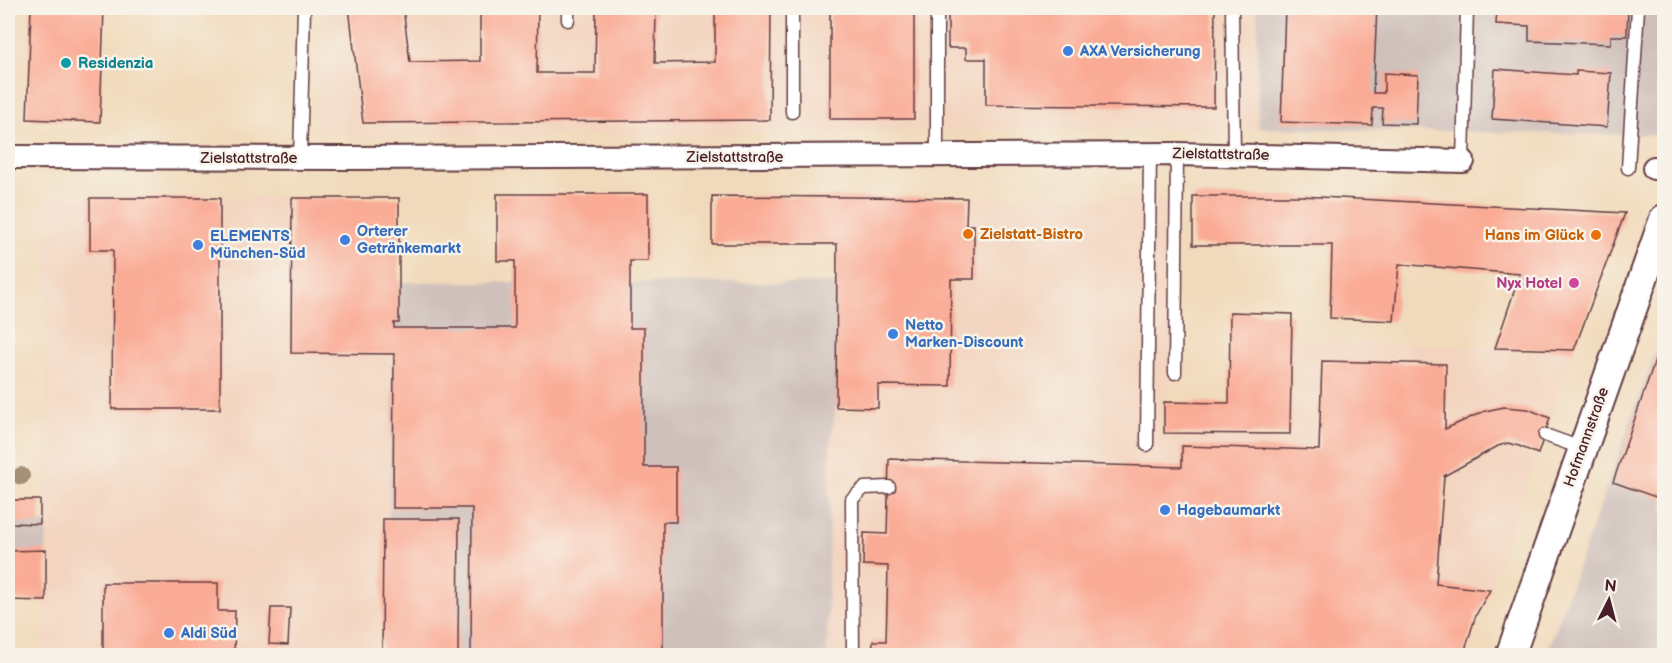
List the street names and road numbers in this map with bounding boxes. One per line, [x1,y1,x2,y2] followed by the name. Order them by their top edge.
[1171,144,1270,165] street label: Zielstattstraße
[686,148,784,167] street label: Zielstattstraße
[200,149,298,168] street label: Zielstattstraße
[1560,385,1613,490] street label: Hofmannstraße

